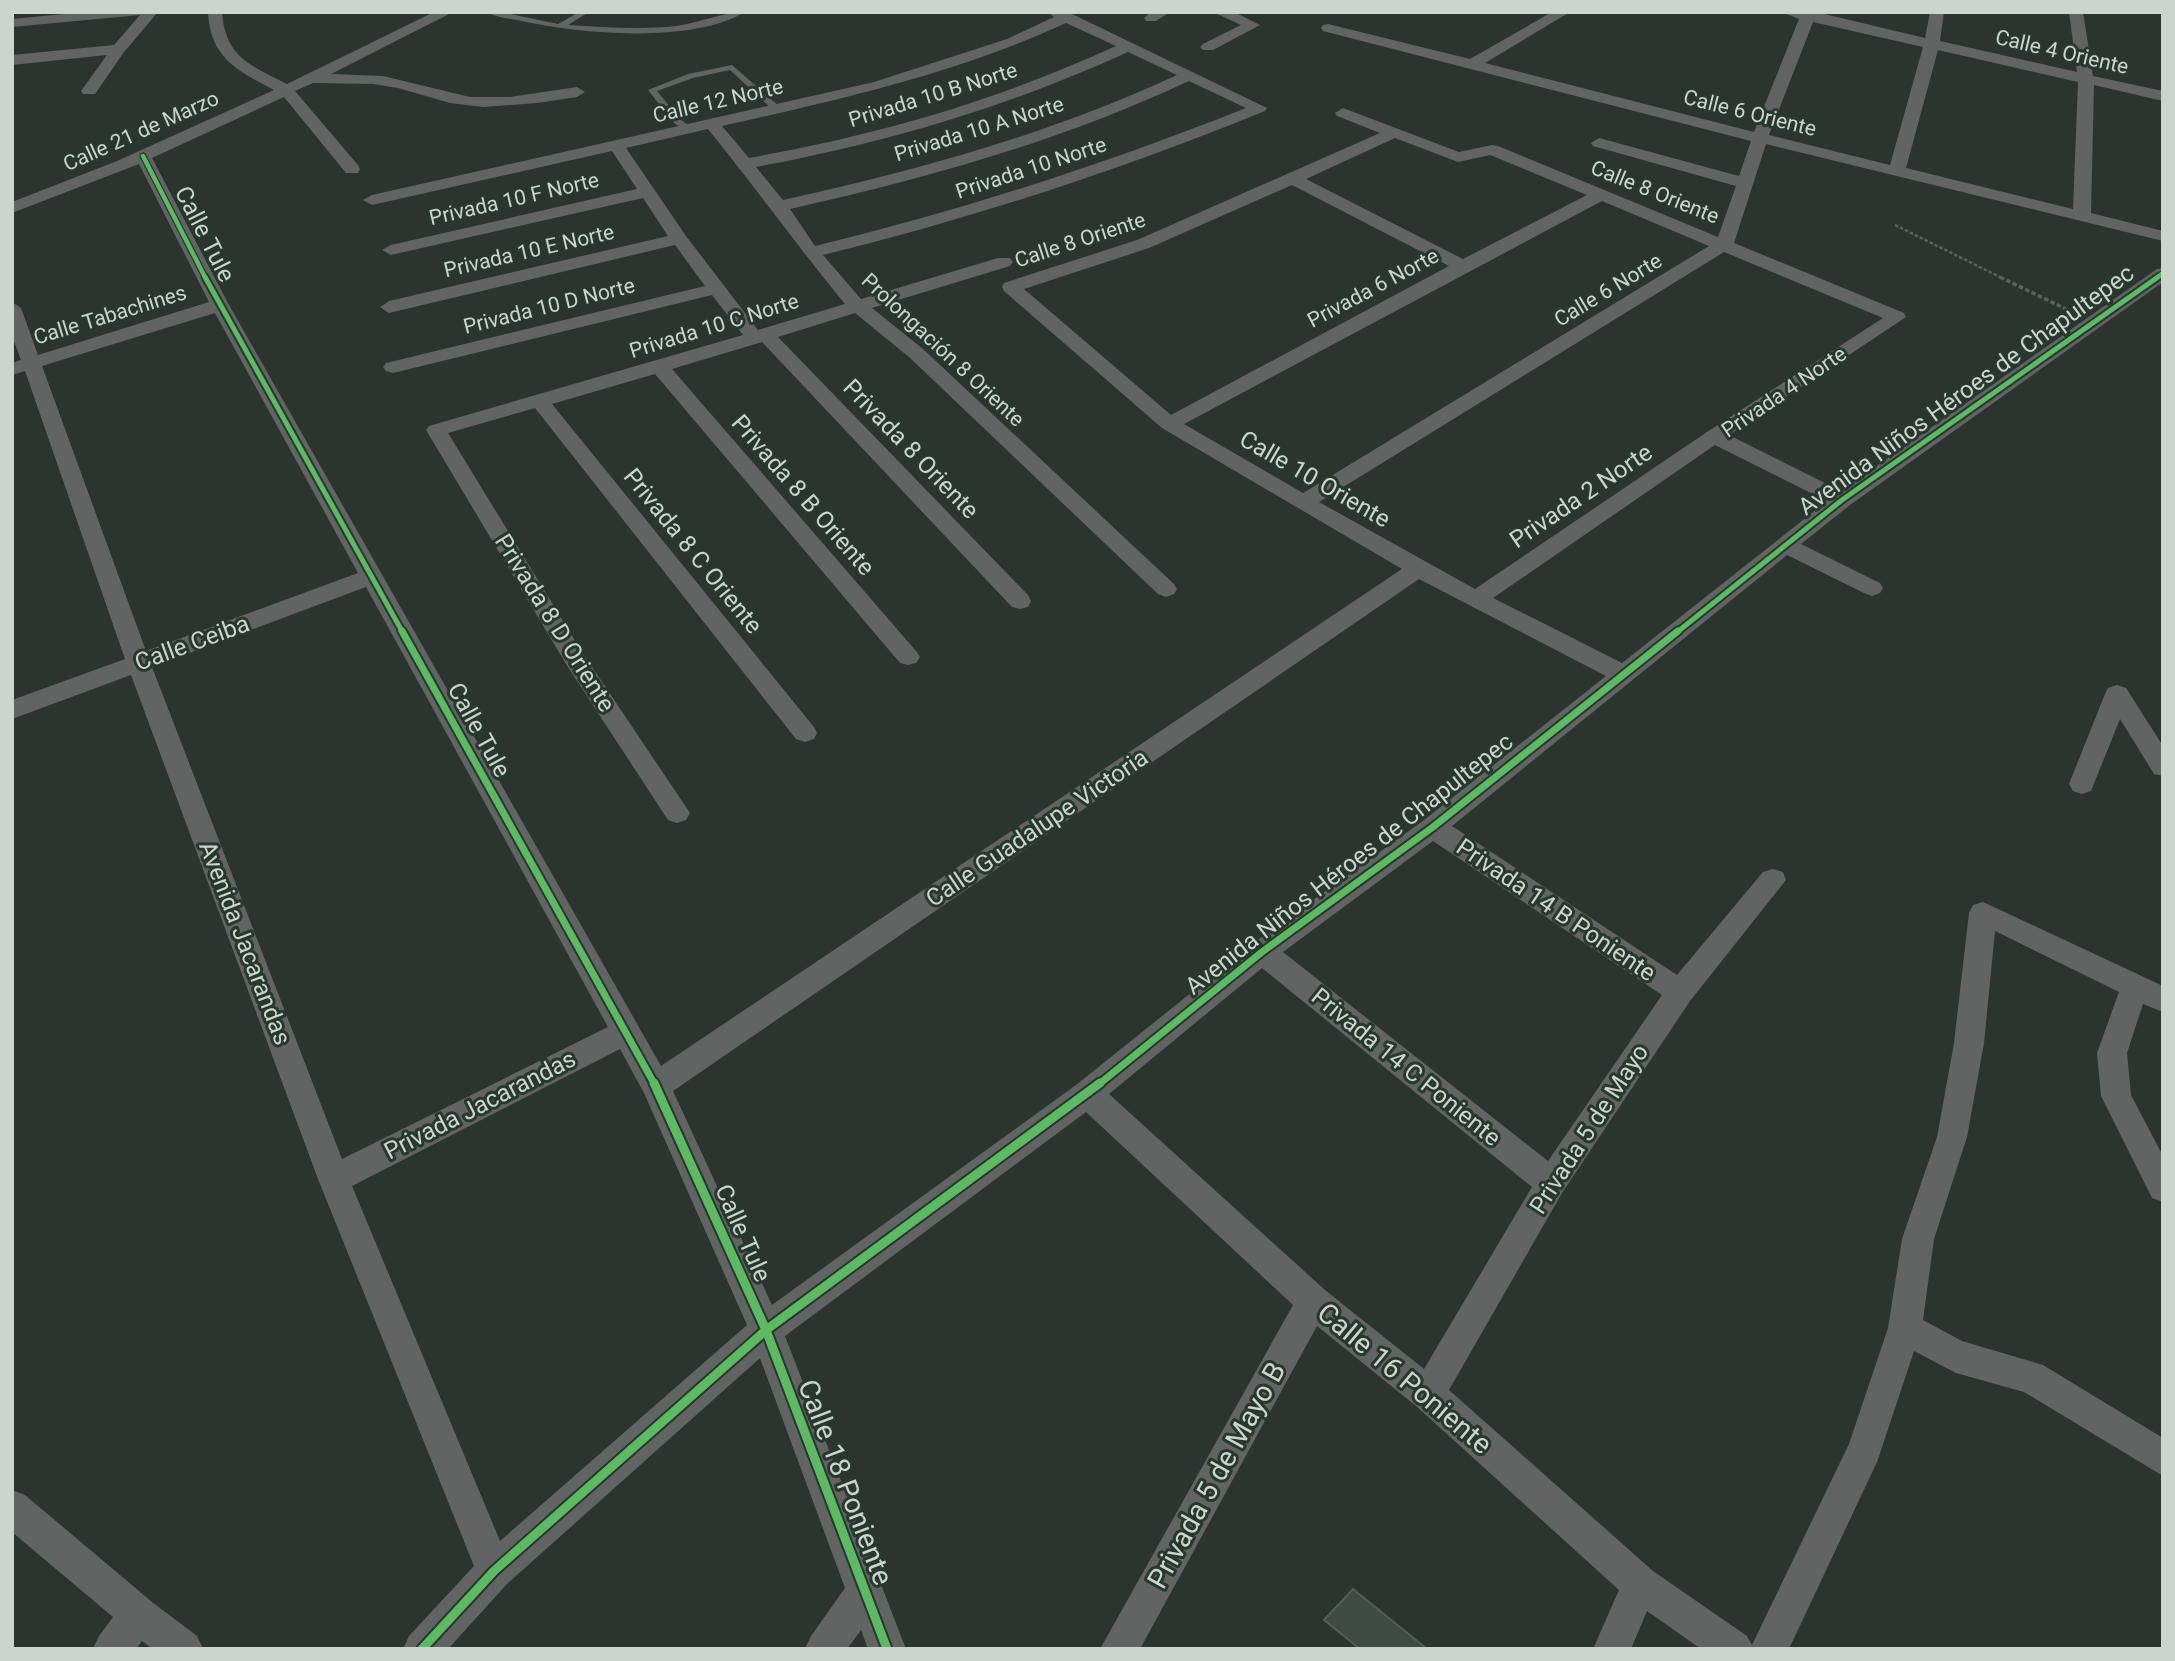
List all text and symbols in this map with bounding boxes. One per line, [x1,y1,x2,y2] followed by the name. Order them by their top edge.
[1993,25,2131,79] street label: Calle 4 Oriente
[846,58,1020,132] street label: Privada 10 B Norte
[650,74,786,128] street label: Calle 12 Norte
[1681,85,1819,141] street label: Calle 6 Oriente
[59,86,223,176] street label: Calle 21 de Marzo
[891,92,1067,166] street label: Privada 10 A Norte
[953,132,1109,204] street label: Privada 10 Norte
[1587,155,1723,229] street label: Calle 8 Oriente
[427,168,601,230] street label: Privada 10 F Norte
[169,182,241,286] street label: Calle Tule
[1012,208,1148,272] street label: Calle 8 Oriente
[442,220,616,282] street label: Privada 10 E Norte
[1303,243,1443,333] street label: Privada 6 Norte
[1550,248,1666,332] street label: Calle 6 Norte
[1793,259,2139,521] street label: Avenida Niños Héroes de Chapultepec
[857,268,1029,432] street label: Prolongación 8 Oriente
[461,273,637,339] street label: Privada 10 D Norte
[31,280,189,350] street label: Calle Tabachines
[626,289,802,363] street label: Privada 10 C Norte
[1717,342,1851,442] street label: Privada 4 Norte
[837,374,985,524] street label: Privada 8 Oriente
[726,409,880,581] street label: Privada 8 B Oriente
[1235,425,1395,533] street label: Calle 10 Oriente
[1504,438,1658,554] street label: Privada 2 Norte
[618,463,768,639] street label: Privada 8 C Oriente
[489,529,621,717] street label: Privada 8 D Oriente
[131,609,253,677] street label: Calle Ceiba
[442,678,516,782] street label: Calle Tule
[1180,727,1518,1001] street label: Avenida Niños Héroes de Chapultepec
[921,743,1153,913] street label: Calle Guadalupe Victoria
[1451,833,1661,987] street label: Privada 14 B Poniente
[193,837,297,1049] street label: Avenida Jacarandas
[1306,982,1506,1152] street label: Privada 14 C Poniente
[1524,1039,1654,1219] street label: Privada 5 de Mayo
[380,1045,580,1165] street label: Privada Jacarandas
[709,1180,777,1286] street label: Calle Tule
[1311,1296,1499,1461] street label: Calle 16 Poniente
[1141,1356,1292,1594] street label: Privada 5 de Mayo B
[791,1375,900,1590] street label: Calle 18 Poniente

